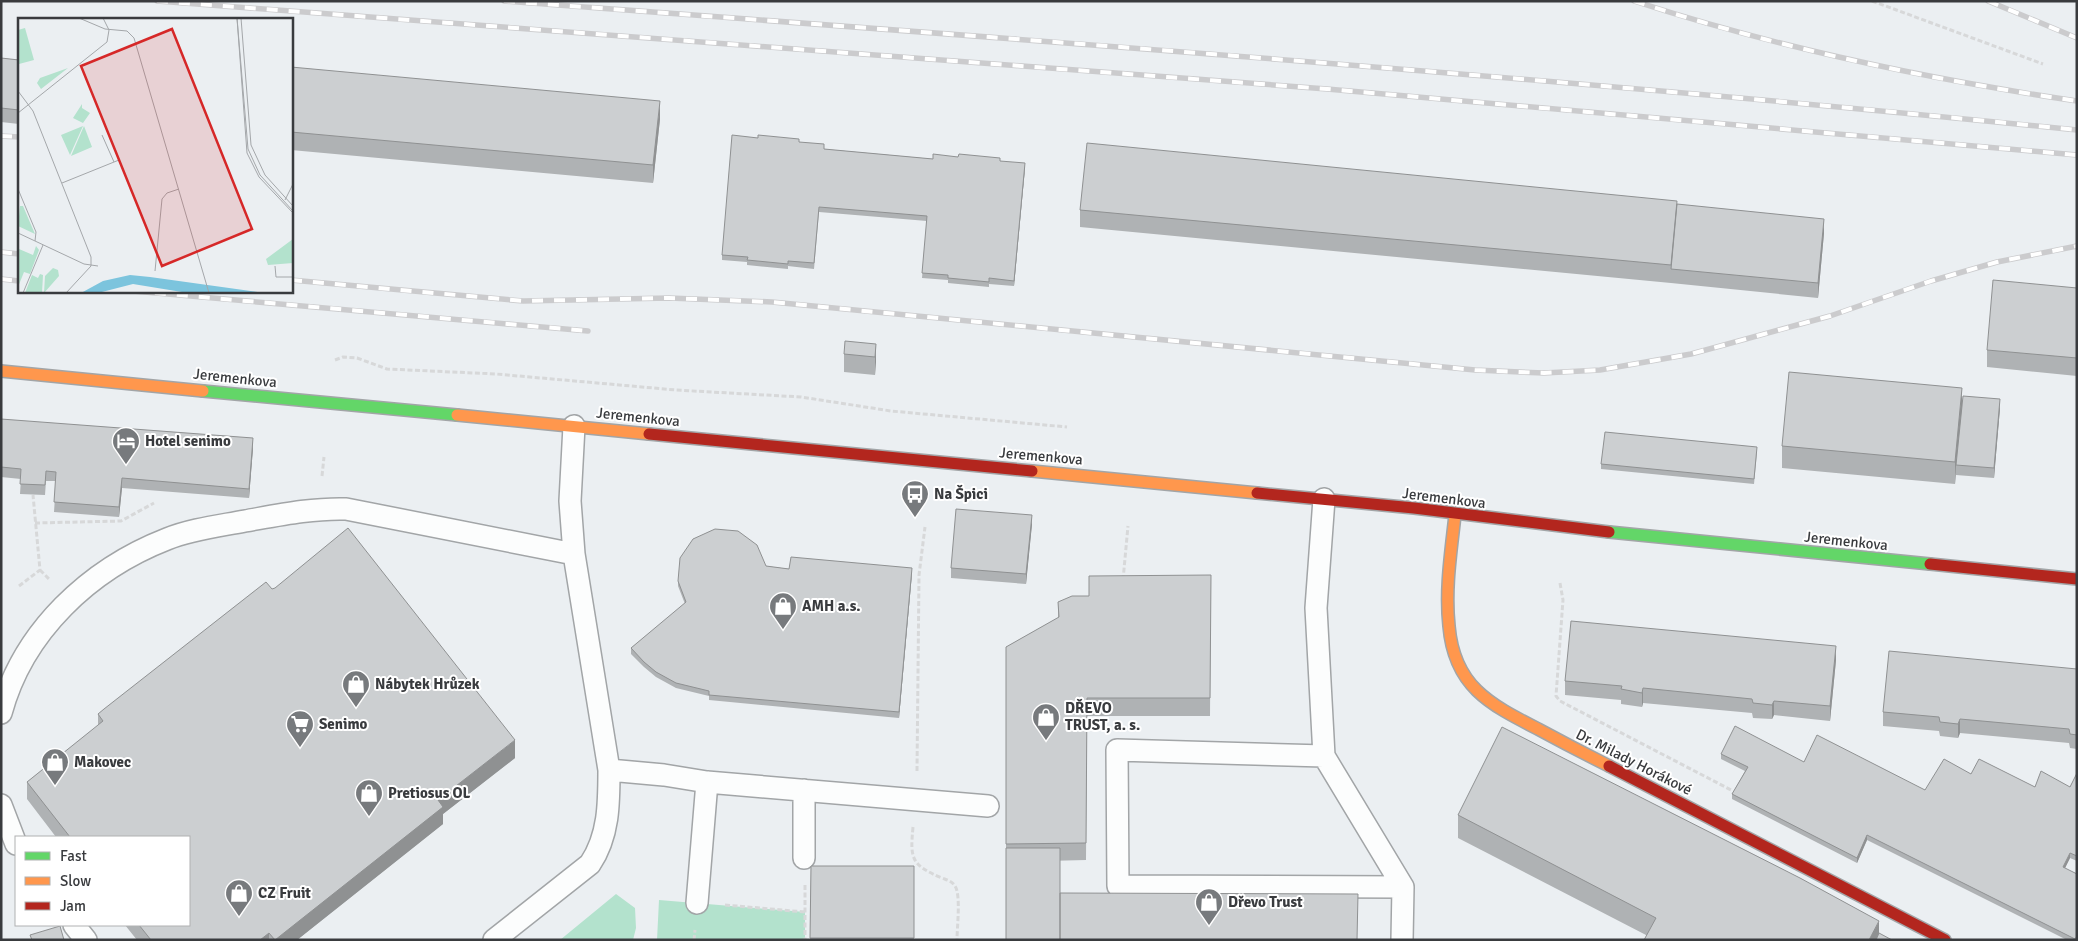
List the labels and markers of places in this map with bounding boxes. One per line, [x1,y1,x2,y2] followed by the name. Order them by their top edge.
[111,426,141,465] hotel icon: Hotel senimo
[145,432,231,450] place label: Hotel senimo
[900,479,930,518] bus stop icon: Na Špici
[934,484,988,503] place label: Na Špici
[768,591,798,630] shop icon: AMH a.s.
[802,597,861,615] place label: AMH a.s.
[341,669,371,708] shop icon: Nábytek Hrůzek
[375,675,480,693] place label: Nábytek Hrůzek
[1065,698,1140,734] place label: DŘEVO TRUST, a. s.
[1031,702,1061,741] shop icon: DŘEVO TRUST, a. s.
[285,709,315,748] supermarket icon: Senimo
[319,715,368,733] place label: Senimo
[40,747,70,786] shop icon: Makovec
[74,753,131,771] place label: Makovec
[354,778,384,817] shop icon: Pretiosus OL
[388,784,471,802] place label: Pretiosus OL
[224,878,254,917] shop icon: CZ Fruit
[258,884,311,902] place label: CZ Fruit
[1194,887,1224,926] shop icon: Dřevo Trust
[1228,893,1303,911] place label: Dřevo Trust

